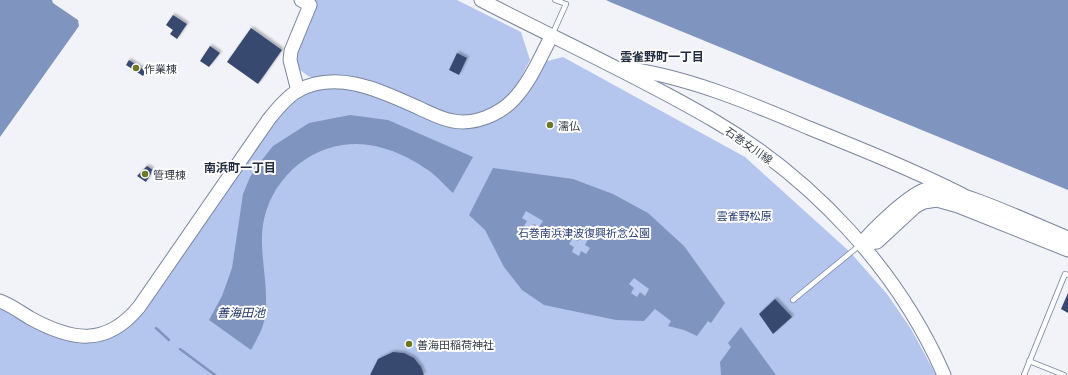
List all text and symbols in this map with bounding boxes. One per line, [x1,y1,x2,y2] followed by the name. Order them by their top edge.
[620,48,704,65] district label: 雲雀野町一丁目
[144,61,177,76] place label: 作業棟
[131,63,141,73] marker: 作業棟
[558,118,580,133] place label: 濡仏
[545,120,555,130] marker: 濡仏
[722,123,776,167] street label: 石巻女川線
[204,159,276,176] district label: 南浜町一丁目
[153,167,186,182] place label: 管理棟
[140,169,150,179] marker: 管理棟
[717,208,772,223] park label: 雲雀野松原
[518,225,650,240] park label: 石巻南浜津波復興祈念公園
[217,304,266,321] water label: 善海田池
[417,337,494,352] place label: 善海田稲荷神社
[404,339,414,349] marker: 善海田稲荷神社

